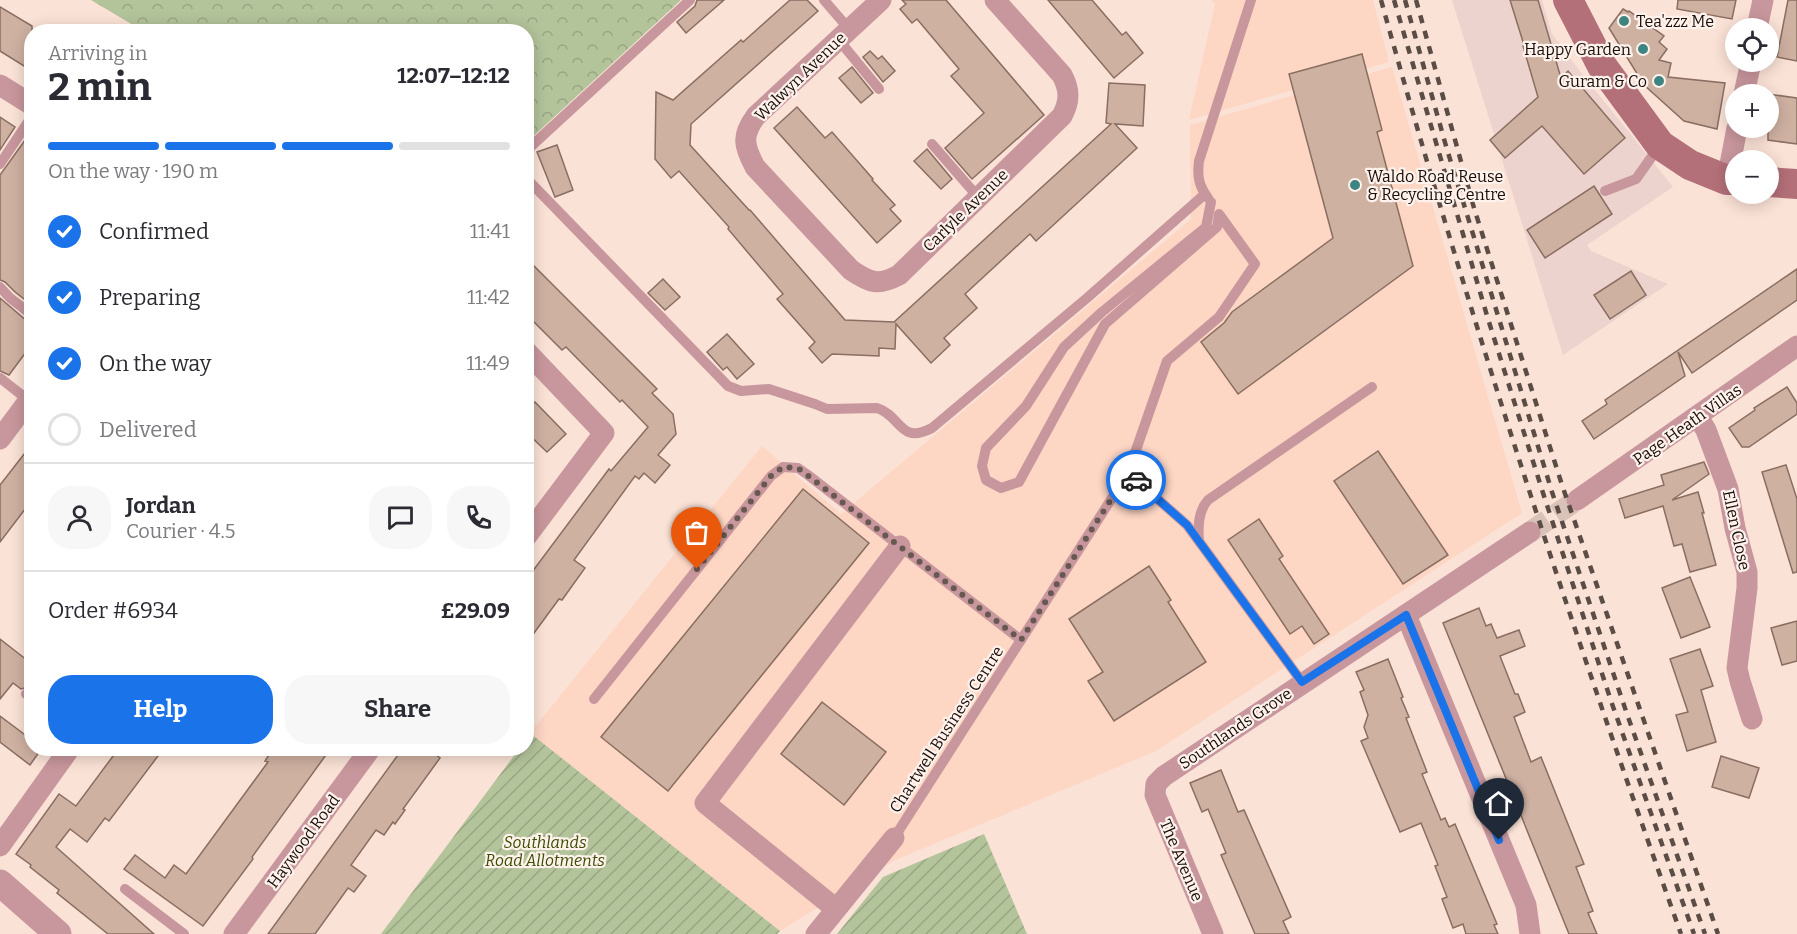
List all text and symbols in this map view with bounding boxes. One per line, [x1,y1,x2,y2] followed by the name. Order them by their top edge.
[1636,12,1714,31] place label: Tea'zzz Me
[1617,14,1631,28] marker: Tea'zzz Me
[1725,18,1779,204] map controls
[1725,18,1779,72] button: locate
[751,28,850,125] street label: Walwyn Avenue
[1524,40,1631,59] place label: Happy Garden
[48,41,147,65] text: Arriving in
[1636,42,1650,56] marker: Happy Garden
[397,62,510,89] text: 12:07–12:12
[48,64,152,110] text: 2 min
[1558,72,1647,91] place label: Guram & Co
[1652,74,1666,88] marker: Guram & Co
[1725,84,1779,138] button: +
[1725,150,1779,204] button: −
[48,159,218,183] text: On the way · 190 m
[919,165,1012,256] street label: Carlyle Avenue
[1367,167,1506,204] place label: Waldo Road Reuse & Recycling Centre
[1348,178,1362,192] marker: Waldo Road Reuse & Recycling Centre
[48,215,81,248] icon: check
[99,218,209,245] text: Confirmed
[470,219,510,243] text: 11:41
[48,281,81,314] icon: check
[99,284,201,311] text: Preparing
[467,285,510,309] text: 11:42
[48,347,81,380] icon: check
[99,350,211,377] text: On the way
[466,351,510,375] text: 11:49
[1629,380,1745,469] street label: Page Heath Villas
[99,416,197,443] text: Delivered
[1106,450,1166,510] courier
[1120,464,1153,497] icon: car
[48,486,111,549] button: person
[369,486,432,549] button: chat
[447,486,510,549] button: phone
[1719,488,1754,572] street label: Ellen Close
[126,492,196,519] text: Jordan
[671,507,722,569] pin
[680,516,713,549] icon: bag
[126,519,235,543] text: Courier · 4.5
[48,597,178,624] text: Order #6934
[440,597,510,624] text: £29.09
[885,642,1007,816] street label: Chartwell Business Centre
[48,675,273,744] button: Help
[285,675,510,744] button: Share
[1175,684,1295,773] street label: Southlands Grove
[1473,778,1524,840] pin
[1482,787,1515,820] icon: home
[263,791,344,892] street label: Haywood Road
[1156,816,1207,904] street label: The Avenue
[485,833,605,870] park label: Southlands Road Allotments

